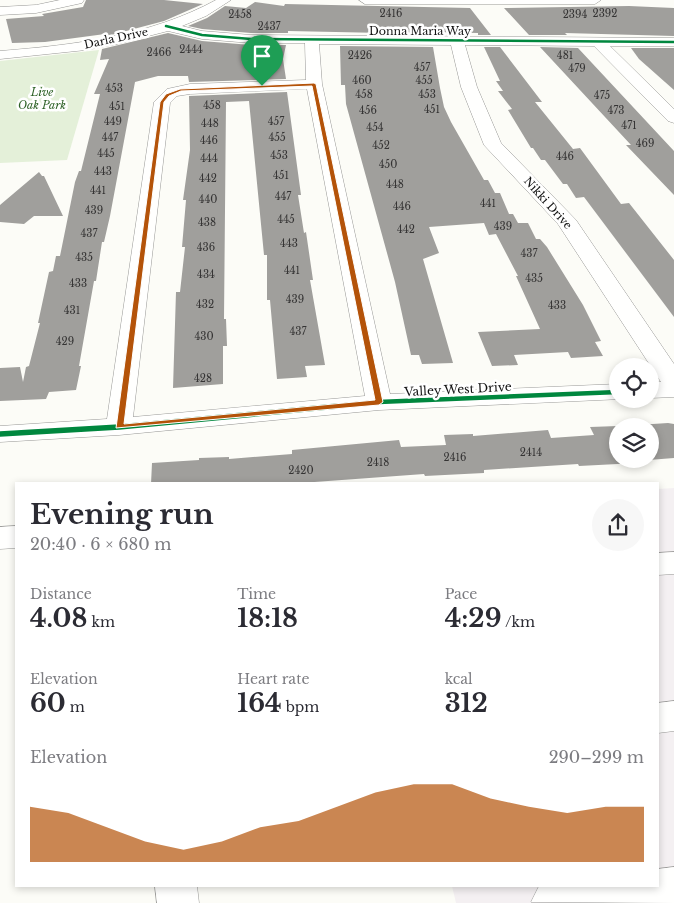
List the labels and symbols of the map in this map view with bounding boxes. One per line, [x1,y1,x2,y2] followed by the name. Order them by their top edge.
[380,7,402,20] house number: 2416
[593,7,617,20] house number: 2392
[228,8,252,21] house number: 2458
[563,8,587,21] house number: 2394
[257,20,282,33] house number: 2437
[83,24,149,52] street label: Darla Drive
[369,24,471,38] street label: Donna Maria Way
[241,35,283,86] pin
[179,43,203,56] house number: 2444
[147,46,171,59] house number: 2466
[348,49,372,62] house number: 2426
[557,49,573,62] house number: 481
[414,61,431,74] house number: 457
[568,62,586,75] house number: 479
[352,74,372,87] house number: 460
[415,74,433,87] house number: 455
[105,82,123,95] house number: 453
[18,85,66,112] park label: Live Oak Park
[355,88,373,101] house number: 458
[418,88,436,101] house number: 453
[594,89,611,102] house number: 475
[203,99,221,112] house number: 458
[109,100,125,113] house number: 451
[424,103,440,116] house number: 451
[359,104,377,117] house number: 456
[607,104,625,117] house number: 473
[104,115,122,128] house number: 449
[268,115,285,128] house number: 457
[201,117,219,130] house number: 448
[621,119,637,132] house number: 471
[366,121,384,134] house number: 454
[102,131,119,144] house number: 447
[268,131,286,144] house number: 455
[200,134,218,147] house number: 446
[636,137,654,150] house number: 469
[372,139,390,152] house number: 452
[97,147,115,160] house number: 445
[270,149,288,162] house number: 453
[556,150,574,163] house number: 446
[200,152,218,165] house number: 444
[379,158,397,171] house number: 450
[94,165,112,178] house number: 443
[273,169,289,182] house number: 451
[199,172,217,185] house number: 442
[521,174,575,232] street label: Nikki Drive
[386,178,404,191] house number: 448
[90,184,106,197] house number: 441
[275,190,292,203] house number: 447
[199,193,217,206] house number: 440
[480,197,496,210] house number: 441
[393,200,411,213] house number: 446
[85,204,103,217] house number: 439
[277,213,295,226] house number: 445
[198,216,216,229] house number: 438
[494,220,512,233] house number: 439
[397,223,415,236] house number: 442
[80,227,98,240] house number: 437
[280,237,298,250] house number: 443
[197,241,215,254] house number: 436
[520,247,538,260] house number: 437
[75,251,93,264] house number: 435
[284,264,300,277] house number: 441
[197,268,215,281] house number: 434
[525,272,543,285] house number: 435
[69,277,87,290] house number: 433
[286,293,304,306] house number: 439
[196,298,214,311] house number: 432
[548,299,566,312] house number: 433
[64,304,80,317] house number: 431
[289,325,307,338] house number: 437
[194,330,214,343] house number: 430
[56,335,74,348] house number: 429
[194,372,212,385] house number: 428
[403,379,512,399] street label: Valley West Drive
[520,446,542,459] house number: 2414
[444,451,466,464] house number: 2416
[367,456,389,469] house number: 2418
[288,464,314,477] house number: 2420

